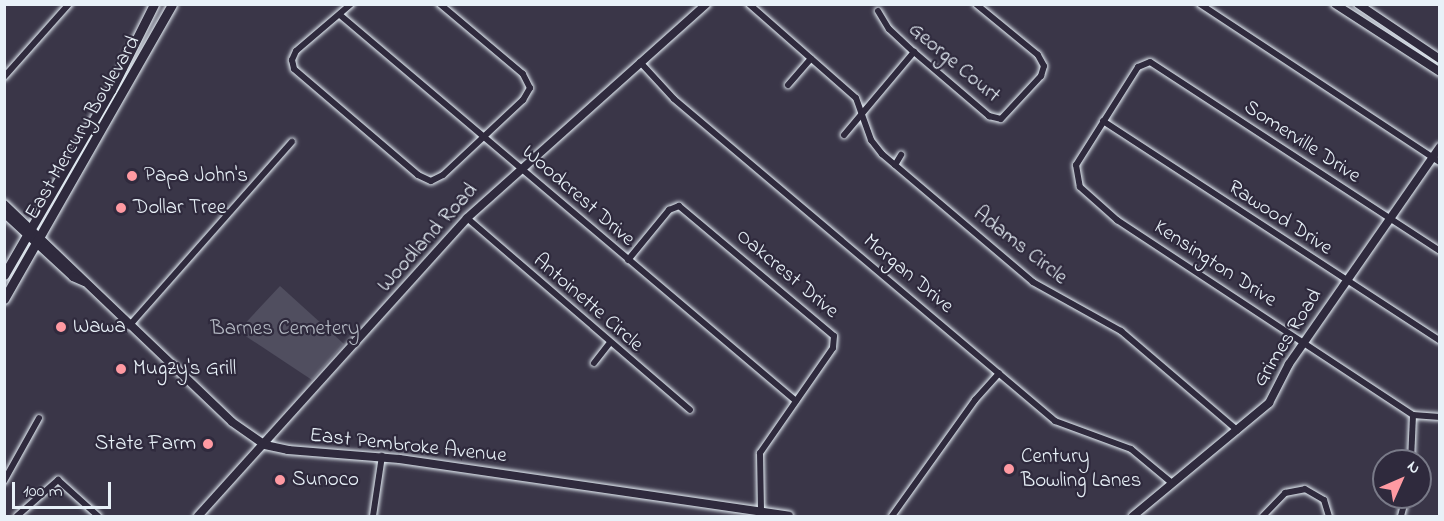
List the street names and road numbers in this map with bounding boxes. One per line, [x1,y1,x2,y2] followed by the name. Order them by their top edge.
[903,17,1005,109] street label: George Court
[20,32,146,224] street label: East Mercury Boulevard
[1239,95,1365,189] street label: Somerville Drive
[516,140,640,252] street label: Woodcrest Drive
[1223,175,1337,261] street label: Rawood Drive
[373,178,483,298] street label: Woodland Road
[968,201,1072,291] street label: Adams Circle
[1149,215,1281,313] street label: Kensington Drive
[730,224,844,324] street label: Oakcrest Drive
[858,229,958,319] street label: Morgan Drive
[528,248,648,358] street label: Antoinette Circle
[1248,284,1328,392] street label: Grimes Road
[308,423,508,469] street label: East Pembroke Avenue

